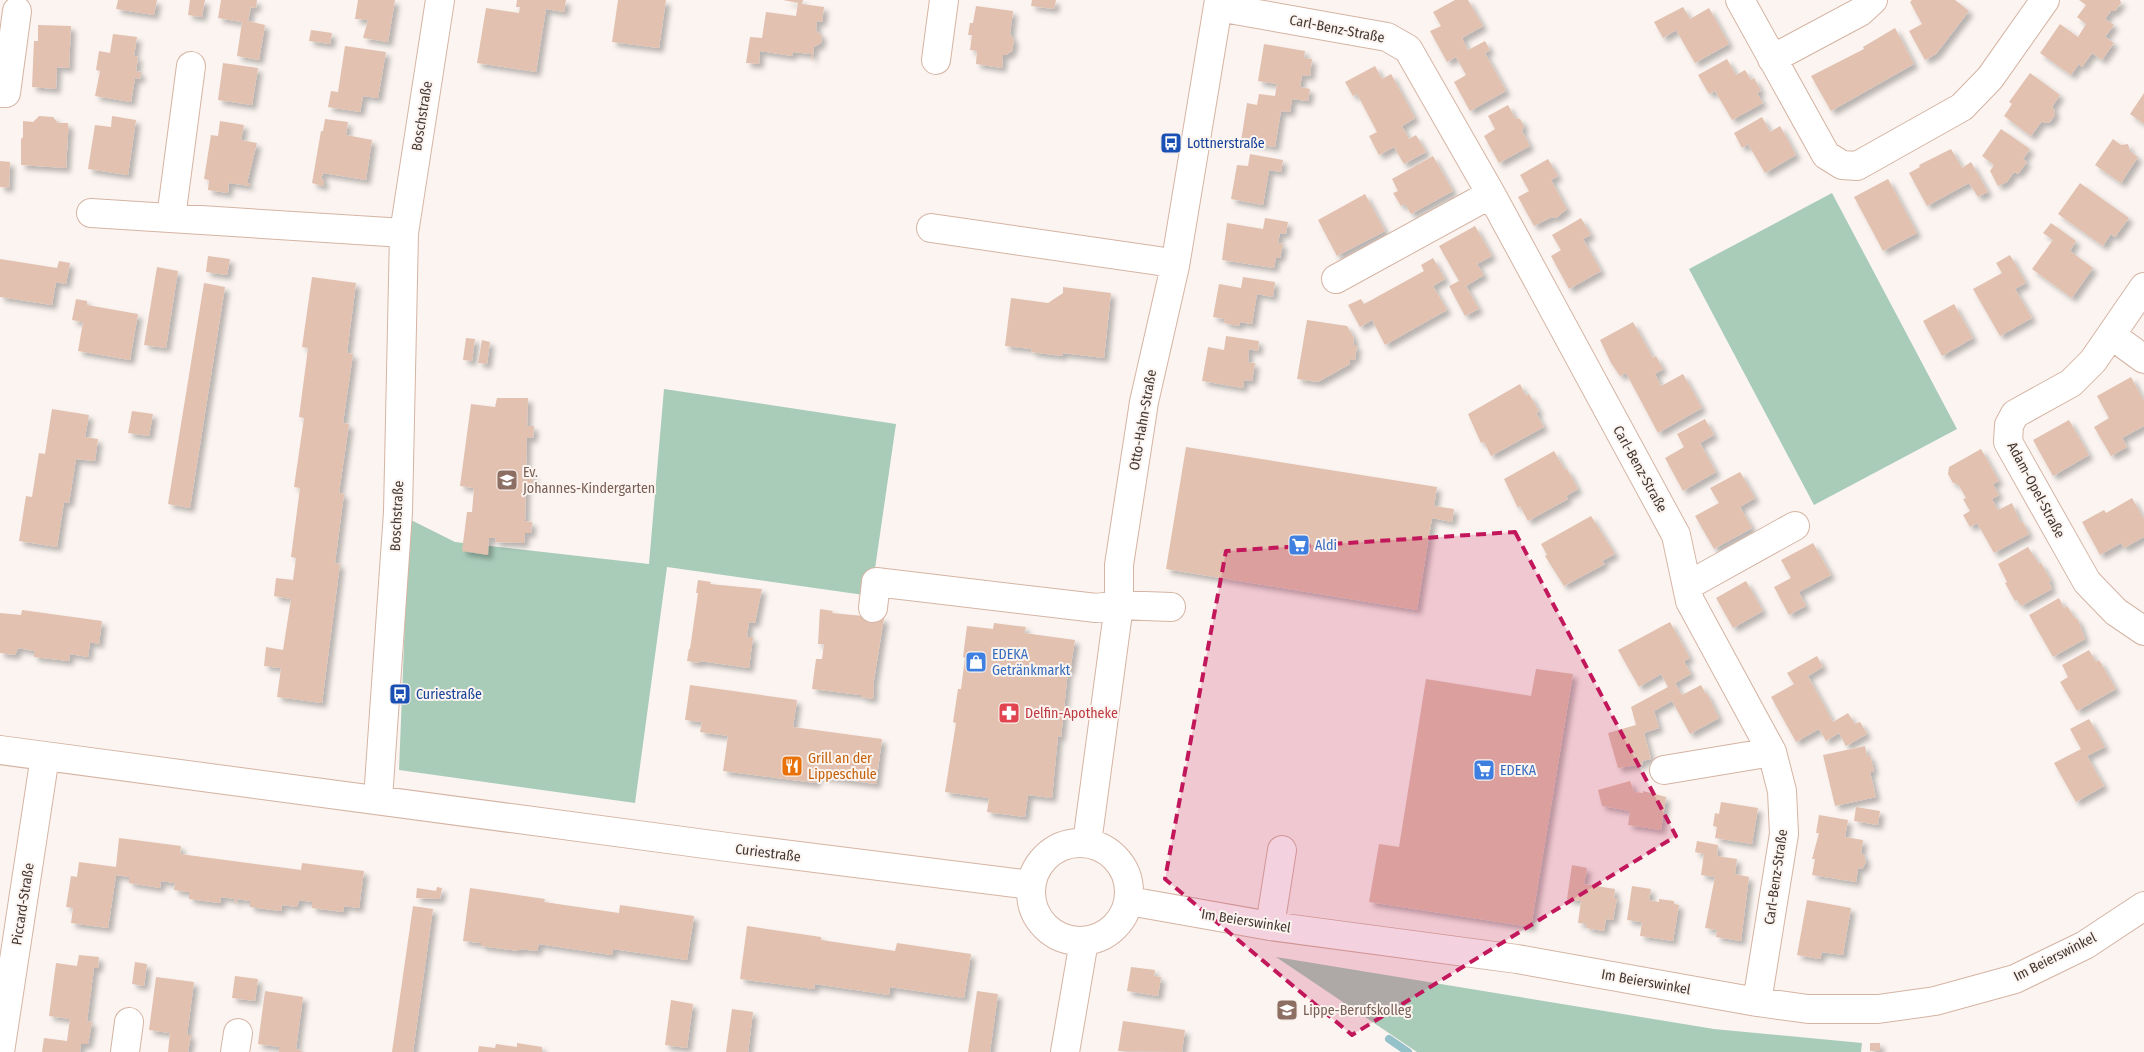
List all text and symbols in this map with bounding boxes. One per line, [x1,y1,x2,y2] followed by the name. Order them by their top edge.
[1288,11,1386,47] street label: Carl-Benz-Straße
[408,80,436,152] street label: Boschstraße
[1159,131,1183,155] bus stop icon: Lottnerstraße
[1187,135,1265,152] place label: Lottnerstraße
[1126,368,1160,472] street label: Otto-Hahn-Straße
[1609,423,1671,515] street label: Carl-Benz-Straße
[2004,439,2068,541] street label: Adam-Opel-Straße
[523,464,655,497] place label: Ev. Johannes-Kindergarten
[495,468,519,492] school or university icon: Ev. Johannes-Kindergarten
[387,480,407,552] street label: Boschstraße
[1287,533,1311,557] supermarket icon: Aldi
[1315,537,1337,554] place label: Aldi
[992,646,1071,679] place label: EDEKA Getränkmarkt
[964,650,988,674] shop icon: EDEKA Getränkmarkt
[388,682,412,706] bus stop icon: Curiestraße
[416,686,482,703] place label: Curiestraße
[997,701,1021,725] pharmacy icon: Delfin-Apotheke
[1025,705,1118,722] place label: Delfin-Apotheke
[808,750,877,783] place label: Grill an der Lippeschule
[780,754,804,778] restaurant icon: Grill an der Lippeschule
[1472,758,1496,782] supermarket icon: EDEKA
[1500,762,1537,779] place label: EDEKA
[1761,828,1791,926] street label: Carl-Benz-Straße
[734,841,802,865] street label: Curiestraße
[8,862,38,946] street label: Piccard-Straße
[1200,906,1292,937] street label: Im Beierswinkel
[2011,929,2099,985] street label: Im Beierswinkel
[1600,966,1692,998] street label: Im Beierswinkel
[1275,998,1299,1022] school or university icon: Lippe-Berufskolleg
[1303,1002,1412,1019] place label: Lippe-Berufskolleg

